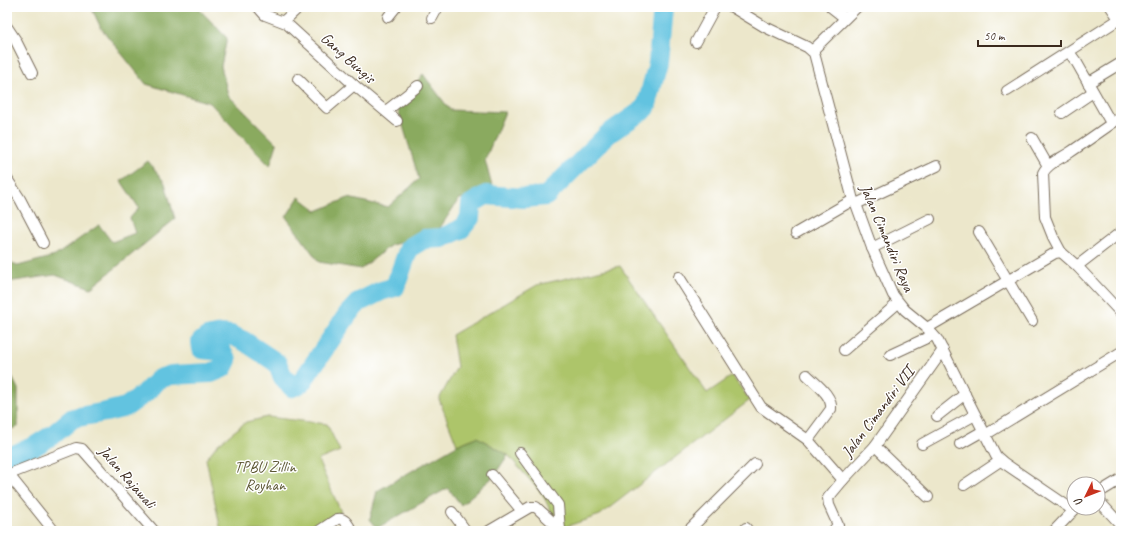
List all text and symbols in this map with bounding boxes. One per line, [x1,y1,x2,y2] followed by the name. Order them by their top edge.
[978,22,1061,48] scale bar
[316,28,381,89] street label: Gang Bungis
[984,28,1006,44] text: 50 m
[855,180,919,296] street label: Jalan Cimandiri Raya
[837,360,921,462] street label: Jalan Cimandiri VII
[94,441,161,514] street label: Jalan Rajawali
[234,457,297,495] park label: TPBU Zillin Royhan
[1066,476,1106,516] north arrow
[1070,494,1086,510] text: U

